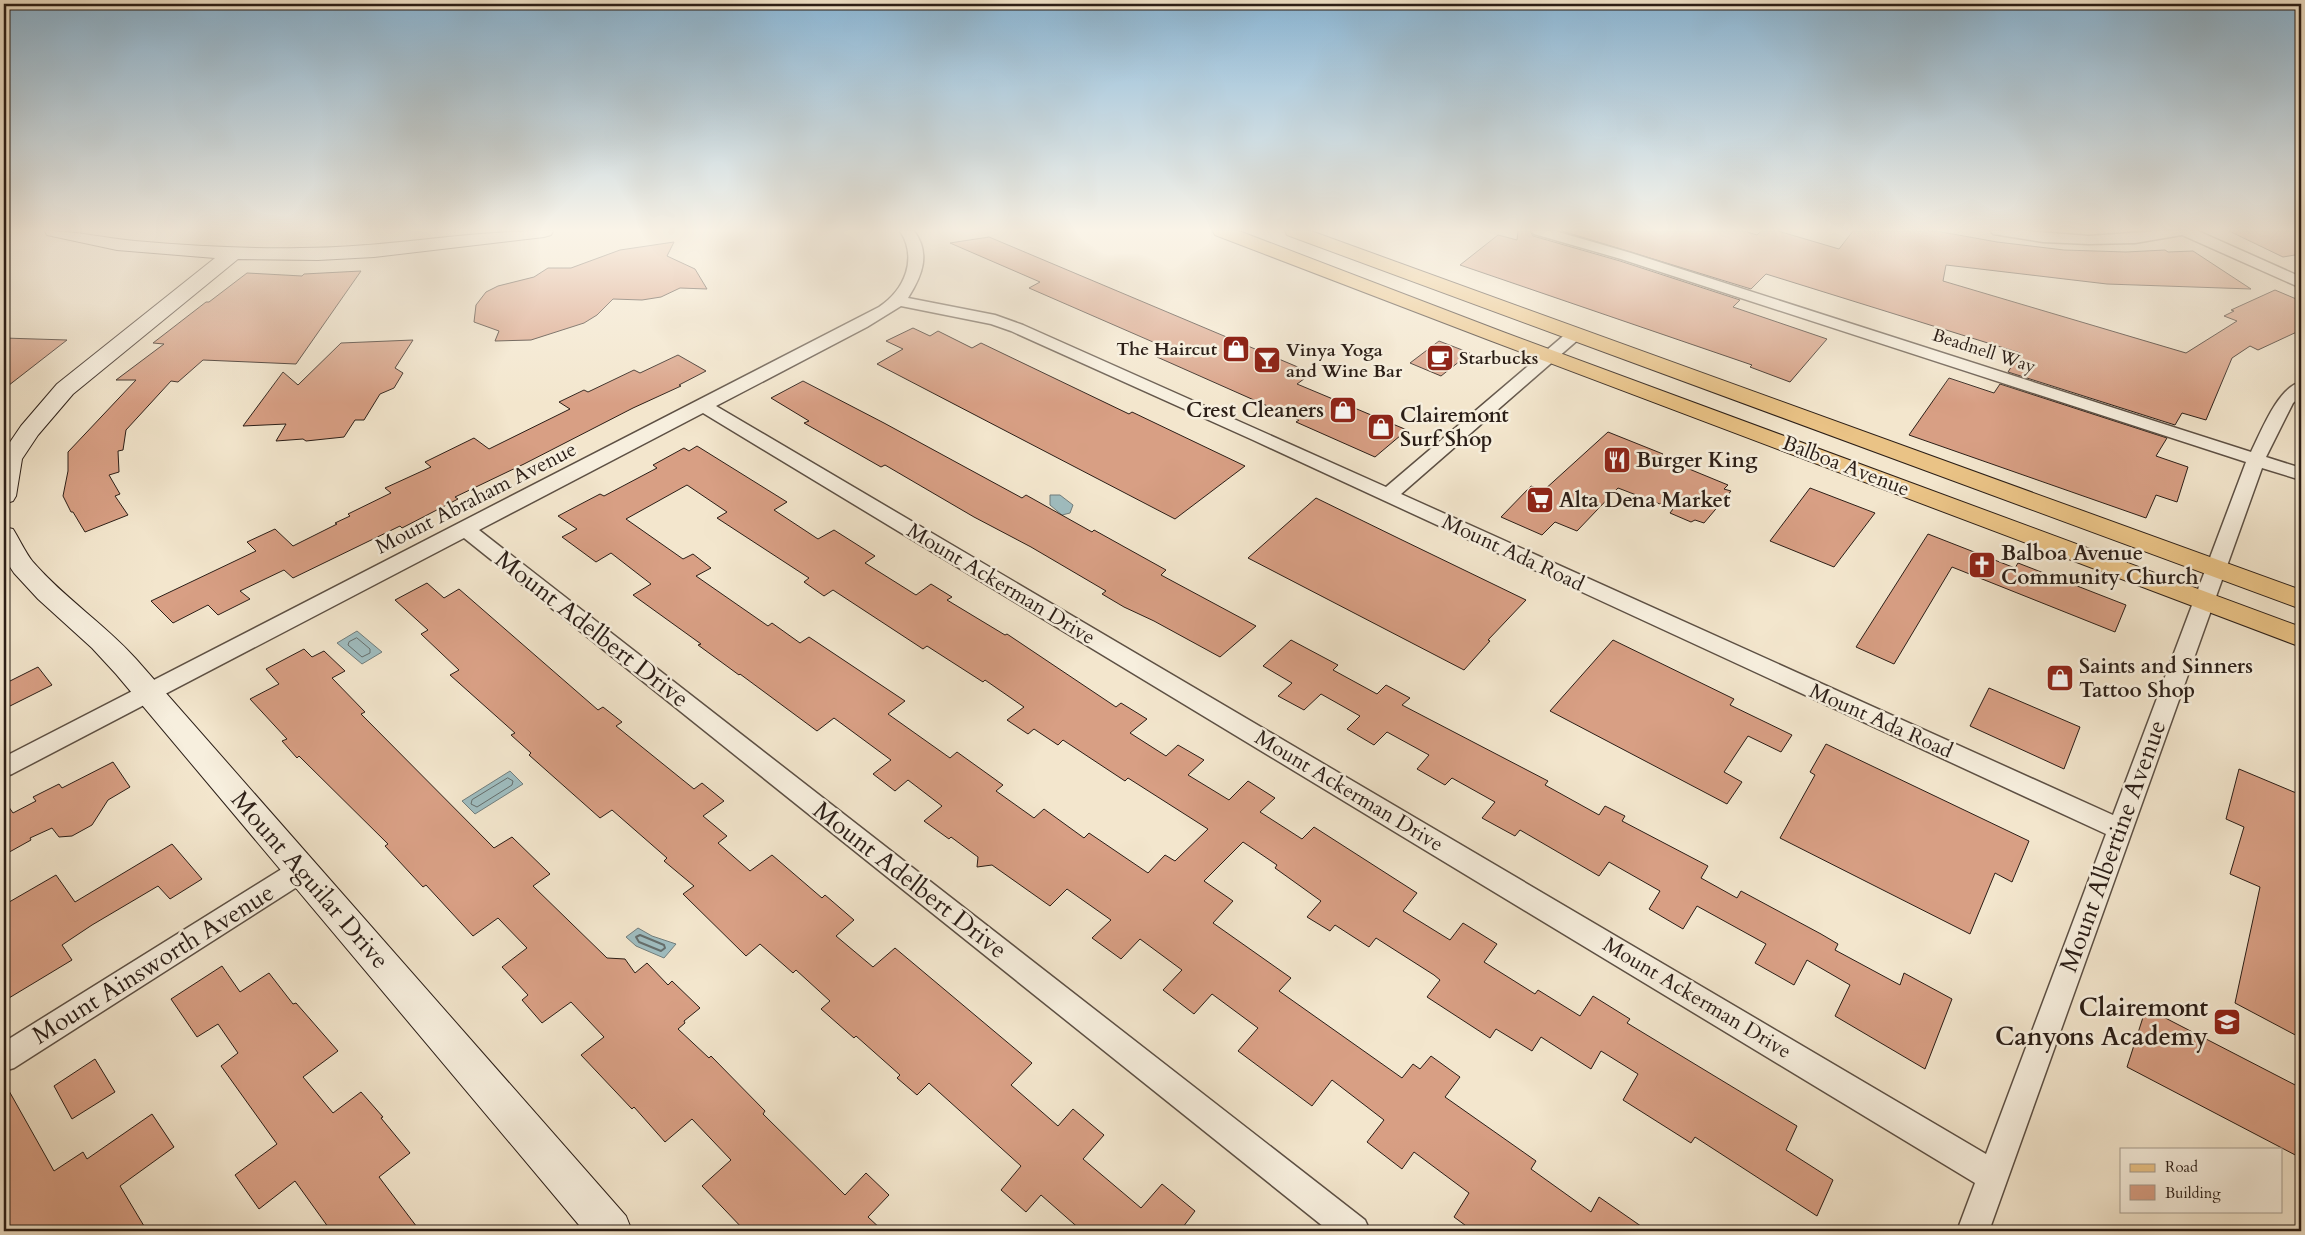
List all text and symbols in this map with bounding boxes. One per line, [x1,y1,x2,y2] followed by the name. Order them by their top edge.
[1929,323,2039,380] street label: Beadnell Way
[1221,334,1251,364] shop icon: The Haircut
[1116,337,1218,362] place label: The Haircut
[1286,338,1403,384] place label: Vinya Yoga and Wine Bar
[1425,343,1455,373] cafe icon: Starbucks
[1252,345,1282,375] bar icon: Vinya Yoga and Wine Bar
[1459,346,1539,371] place label: Starbucks
[1328,395,1358,425] shop icon: Crest Cleaners
[1186,396,1324,425] place label: Crest Cleaners
[1400,401,1509,454] place label: Clairemont Surf Shop
[1366,412,1396,442] shop icon: Clairemont Surf Shop
[1778,428,1914,504] street label: Balboa Avenue
[371,435,581,561] street label: Mount Abraham Avenue
[1602,445,1632,475] restaurant icon: Burger King
[1636,446,1758,475] place label: Burger King
[1525,485,1555,515] supermarket icon: Alta Dena Market
[1559,486,1731,515] place label: Alta Dena Market
[1437,507,1589,599] street label: Mount Ada Road
[901,516,1101,652] street label: Mount Ackerman Drive
[2001,539,2199,592] place label: Balboa Avenue Community Church
[488,543,696,715] street label: Mount Adelbert Drive
[1967,550,1997,580] church icon: Balboa Avenue Community Church
[2079,652,2253,705] place label: Saints and Sinners Tattoo Shop
[2045,663,2075,693] shop icon: Saints and Sinners Tattoo Shop
[1805,676,1957,766] street label: Mount Ada Road
[2052,715,2174,977] street label: Mount Albertine Avenue
[1249,723,1449,859] street label: Mount Ackerman Drive
[223,784,397,976] street label: Mount Aguilar Drive
[806,794,1014,966] street label: Mount Adelbert Drive
[26,876,280,1052] street label: Mount Ainsworth Avenue
[1597,930,1797,1066] street label: Mount Ackerman Drive
[1995,991,2208,1054] place label: Clairemont Canyons Academy
[2212,1007,2242,1037] school or university icon: Clairemont Canyons Academy
[2120,1148,2282,1212] legend
[2165,1157,2198,1177] text: Road
[2165,1183,2221,1203] text: Building

